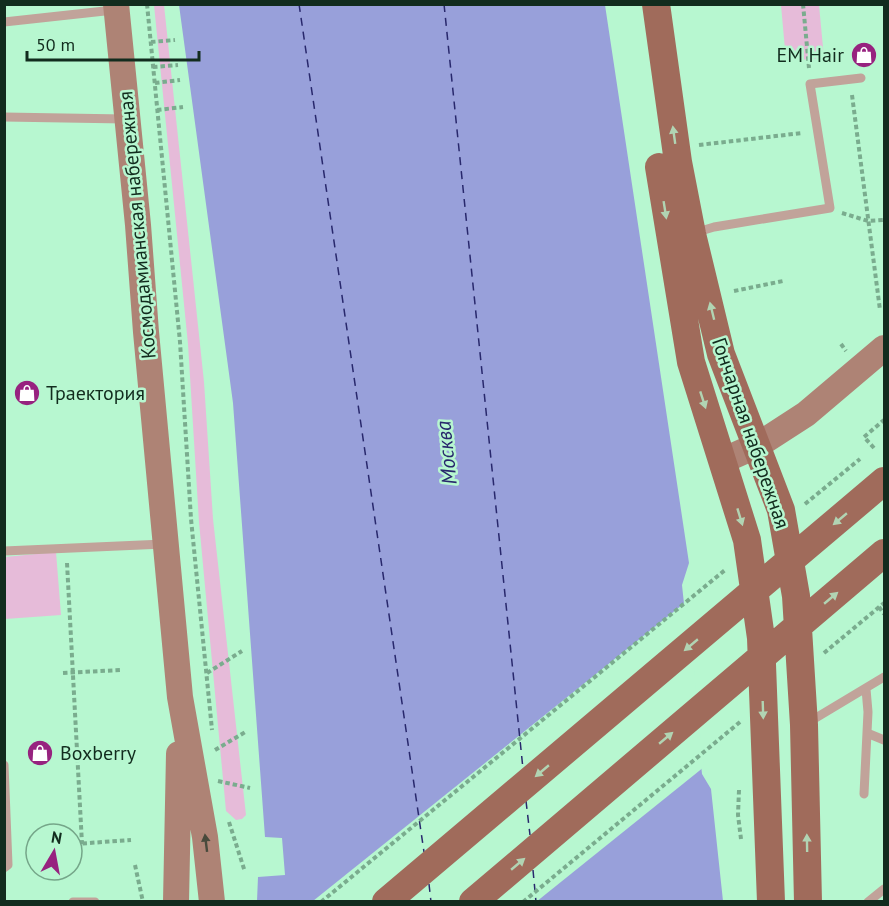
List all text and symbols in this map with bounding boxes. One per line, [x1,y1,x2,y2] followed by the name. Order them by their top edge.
[27,24,200,62] scale bar
[36,33,75,56] text: 50 m
[849,40,879,70] shop icon: EM Hair
[777,42,844,68] place label: EM Hair
[112,90,162,360] street label: Космодамианская набережная
[669,126,678,145] one-way arrow
[661,200,670,219] one-way arrow
[706,301,716,320] one-way arrow
[706,334,796,532] street label: Гончарная набережная
[12,378,42,408] shop icon: Траектория
[46,380,145,406] place label: Траектория
[699,392,708,410] one-way arrow
[429,419,463,486] water label: Москва
[736,508,745,526] one-way arrow
[833,512,848,525] one-way arrow
[823,592,838,605] one-way arrow
[684,638,699,651] one-way arrow
[758,700,768,719] one-way arrow
[658,731,674,744] one-way arrow
[25,738,55,768] shop icon: Boxberry
[60,740,137,766] place label: Boxberry
[534,764,550,777] one-way arrow
[24,822,84,882] north arrow
[50,826,64,848] text: N
[201,834,210,853] one-way arrow
[802,834,812,853] one-way arrow
[510,857,526,870] one-way arrow

